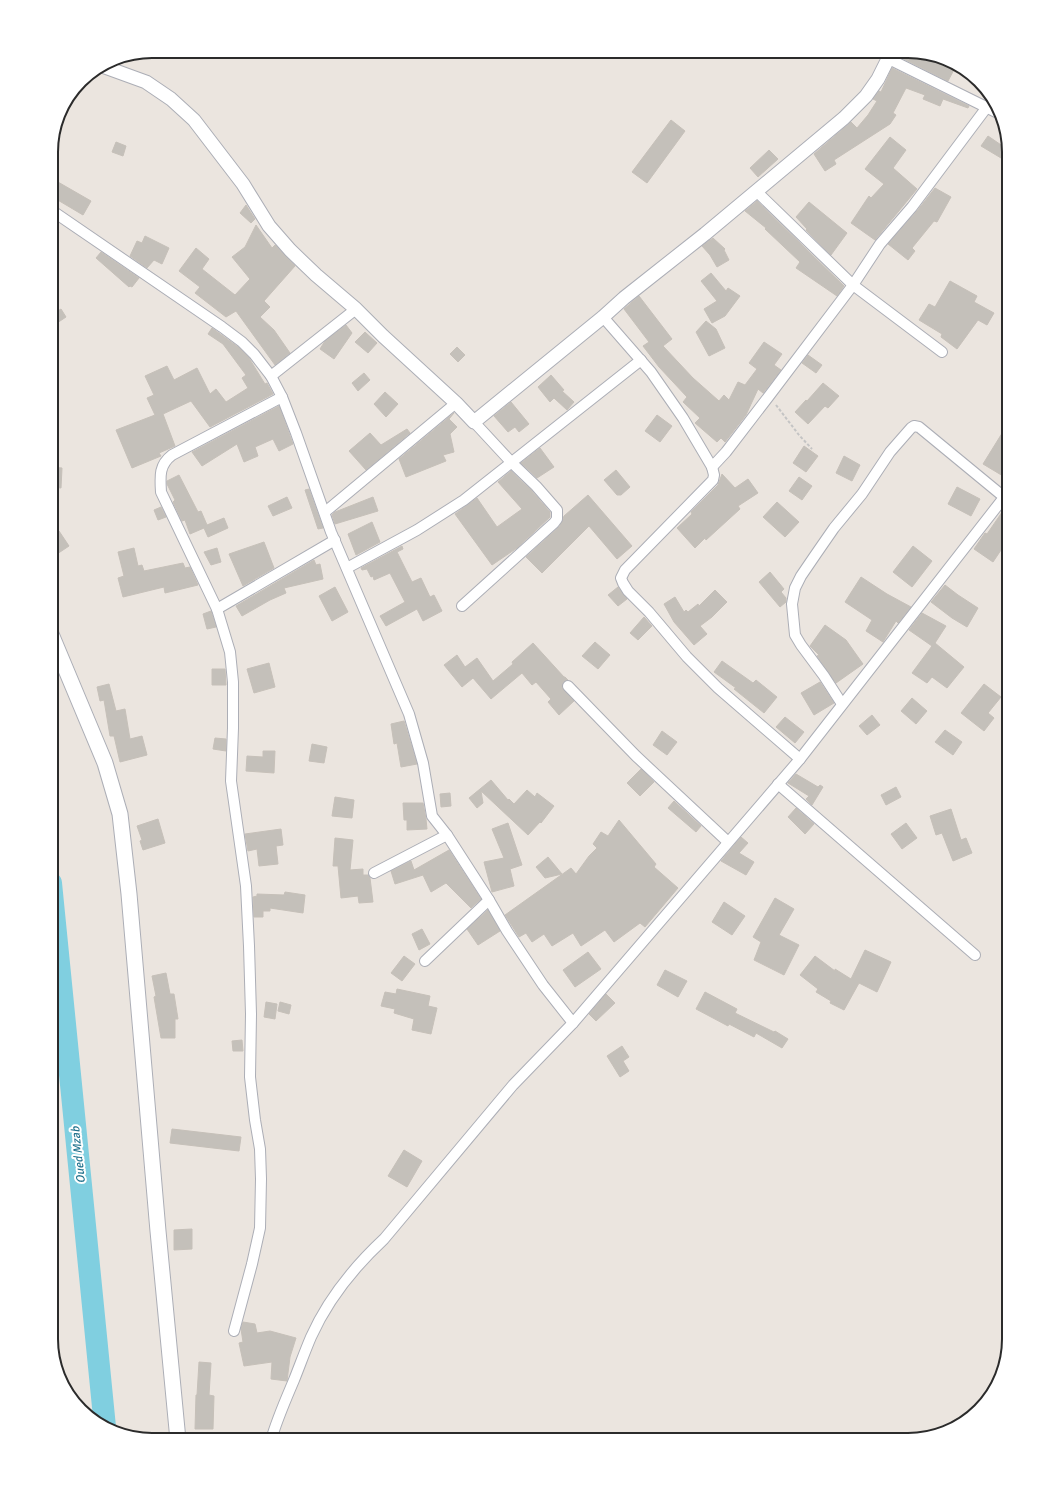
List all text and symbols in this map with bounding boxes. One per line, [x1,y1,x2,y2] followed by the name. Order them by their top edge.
[68,1125,89,1184] water label: Oued Mzab

